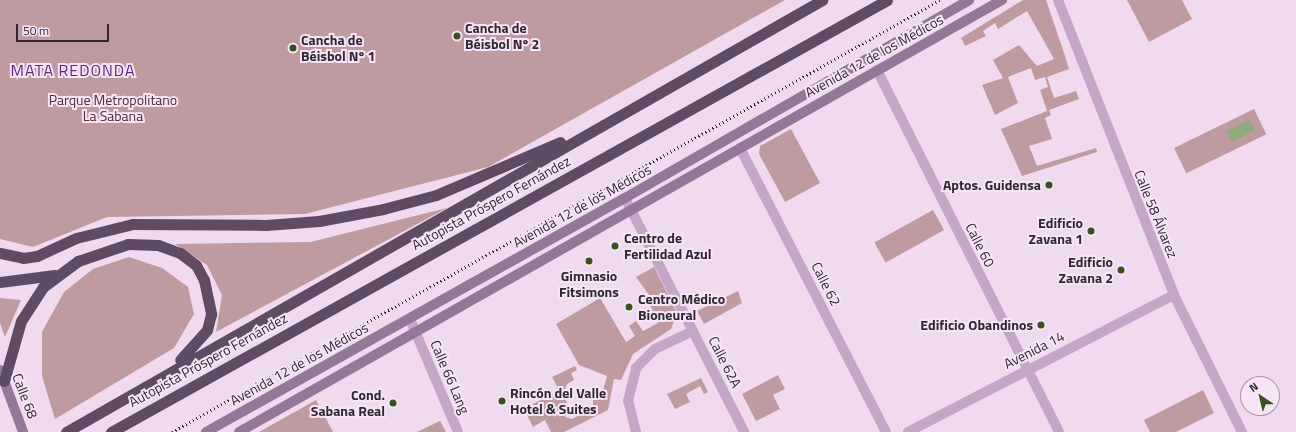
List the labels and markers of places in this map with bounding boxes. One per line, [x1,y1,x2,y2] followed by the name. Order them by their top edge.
[465,20,539,52] place label: Cancha de Béisbol Nº 2
[452,31,462,41] marker: Cancha de Béisbol Nº 2
[301,32,375,64] place label: Cancha de Béisbol Nº 1
[288,43,298,53] marker: Cancha de Béisbol Nº 1
[943,177,1041,193] place label: Aptos. Guidensa
[1044,180,1054,190] marker: Aptos. Guidensa
[1029,215,1083,248] place label: Edificio Zavana 1
[1086,226,1096,236] marker: Edificio Zavana 1
[624,230,712,262] place label: Centro de Fertilidad Azul
[609,240,621,252] marker: Centro de Fertilidad Azul
[1059,254,1113,286] place label: Edificio Zavana 2
[584,256,594,266] marker: Gimnasio Fitsimons
[1116,265,1126,275] marker: Edificio Zavana 2
[559,268,619,300] place label: Gimnasio Fitsimons
[638,291,725,324] place label: Centro Médico Bioneural
[623,301,635,313] marker: Centro Médico Bioneural
[920,317,1033,333] place label: Edificio Obandinos
[1036,320,1046,330] marker: Edificio Obandinos
[510,385,606,418] place label: Rincón del Valle Hotel & Suites
[311,387,385,420] place label: Cond. Sabana Real
[497,396,507,406] marker: Rincón del Valle Hotel & Suites
[388,398,398,408] marker: Cond. Sabana Real

